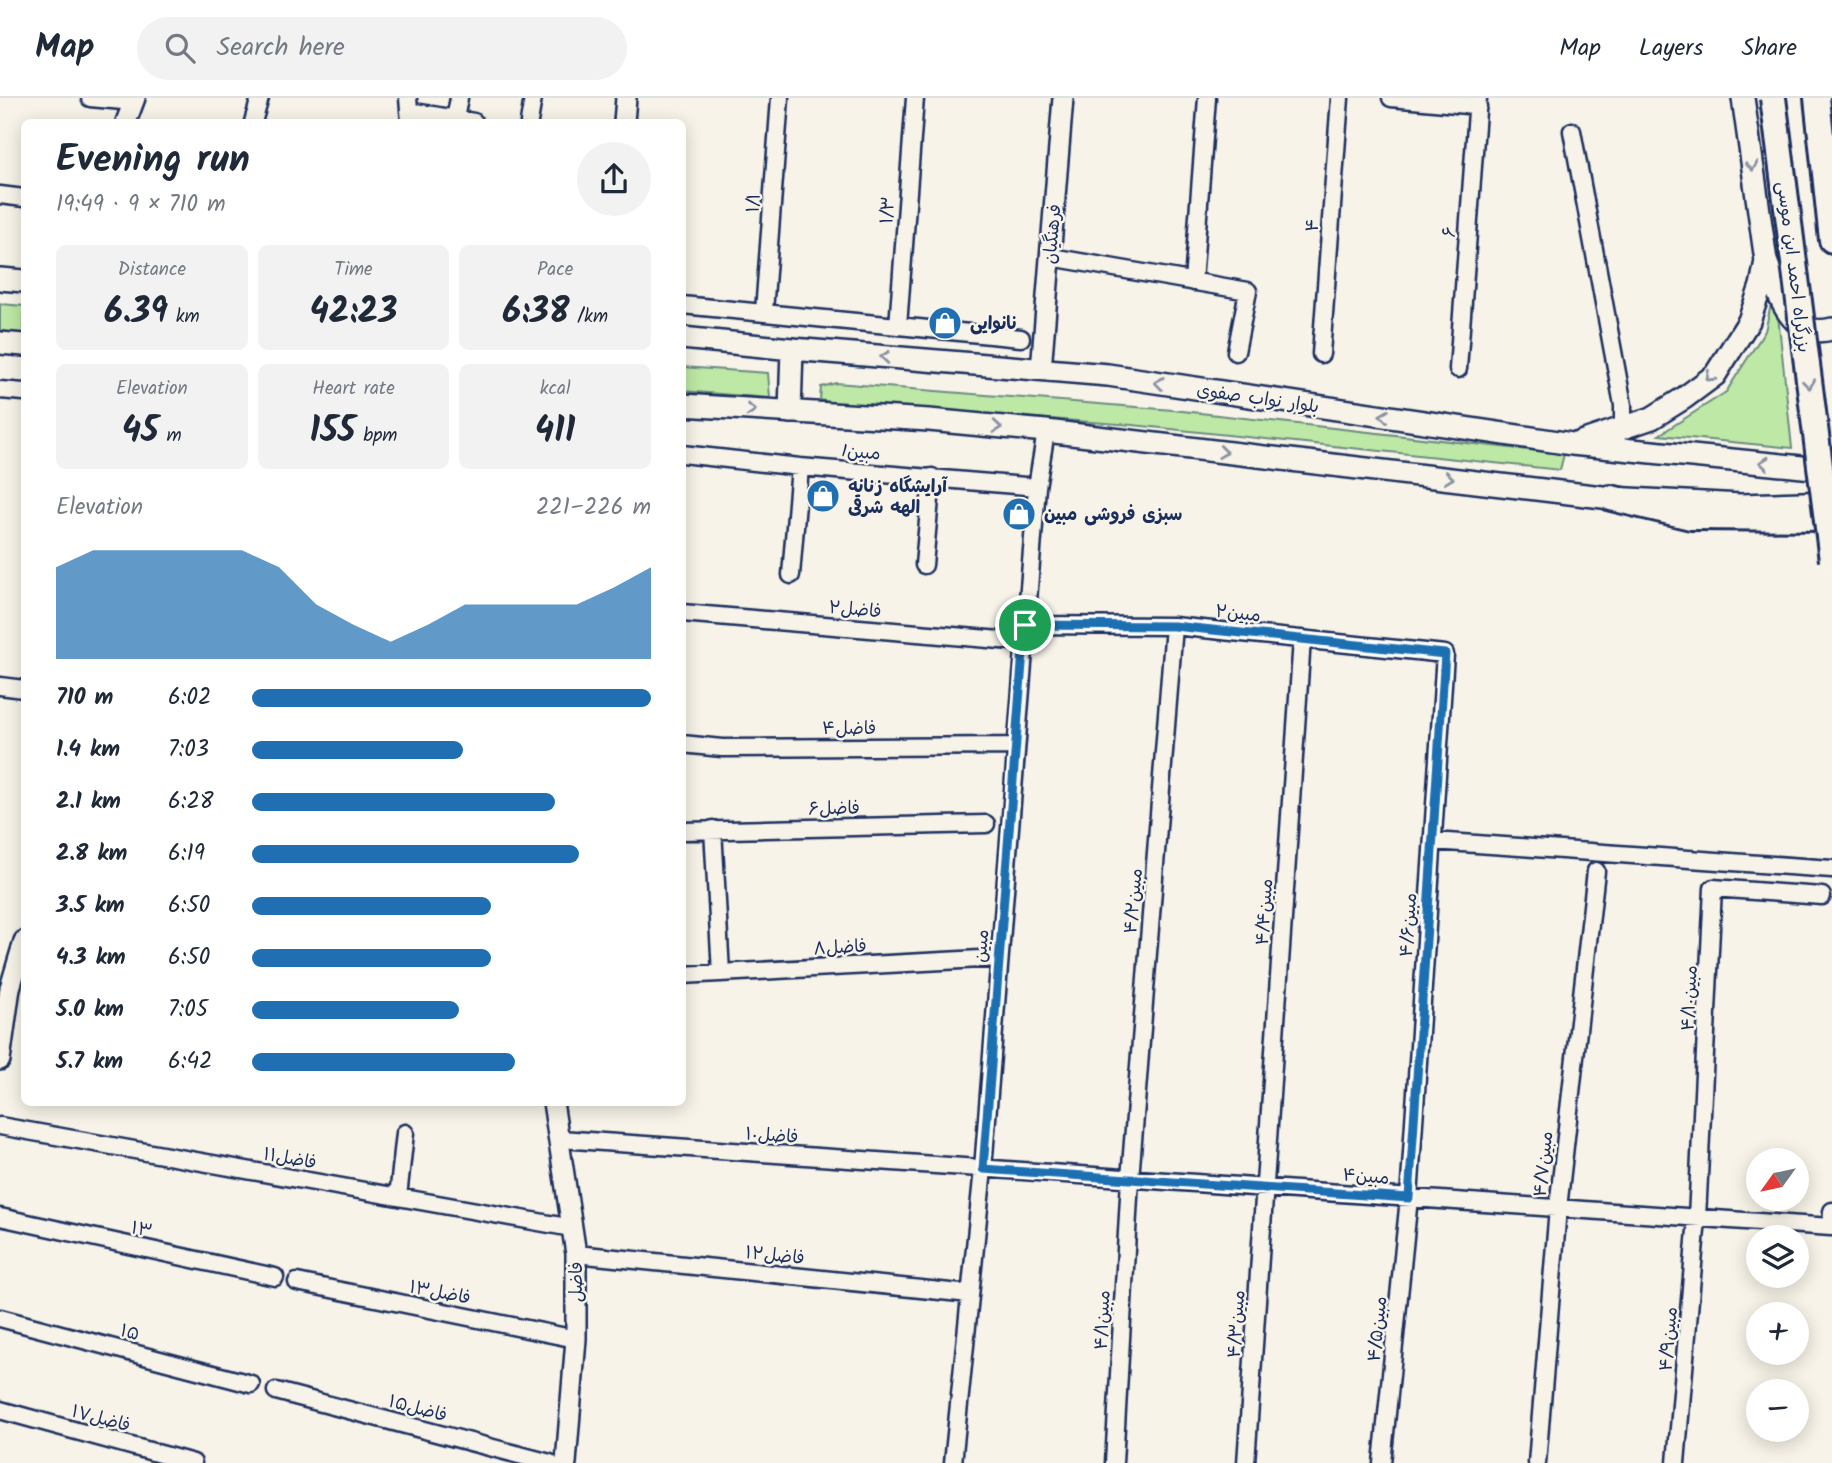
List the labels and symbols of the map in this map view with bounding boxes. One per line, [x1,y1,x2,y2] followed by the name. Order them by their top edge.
[1745,160,1760,171] one-way arrow
[1768,180,1817,354] street label: بزرگراه احمد ابن موسی
[739,192,770,214] street label: ۱/۱
[873,195,904,225] street label: ۱/۳
[1036,203,1071,265] street label: فرهنگیان
[1299,217,1328,233] street label: ۴
[1436,226,1465,239] street label: ۶
[926,304,964,342] shop icon: نانوایی
[970,310,1018,339] place label: نانوایی
[879,350,890,365] one-way arrow
[1705,369,1718,381] one-way arrow
[1153,376,1165,391] one-way arrow
[1195,377,1321,422] street label: بلوار نواب صفوی
[1802,379,1817,390] one-way arrow
[745,402,756,417] one-way arrow
[1378,409,1390,424] one-way arrow
[991,419,1003,434] one-way arrow
[840,438,881,469] street label: 1مبین
[1217,444,1229,459] one-way arrow
[1758,456,1769,471] one-way arrow
[1444,470,1455,485] one-way arrow
[848,473,948,523] place label: آرایشگاه زنانه الهه شرقی
[804,477,842,515] shop icon: آرایشگاه زنانه الهه شرقی
[1000,495,1038,533] shop icon: سبزی فروشی مبین
[1044,501,1182,530] place label: سبزی فروشی مبین
[827,594,882,627] street label: ۲فاضل
[995,595,1055,655] pin
[1214,598,1262,631] street label: ۲مبین
[822,715,876,744] street label: ۴فاضل
[808,795,860,824] street label: ۶فاضل
[1117,867,1152,935] street label: ۴/۲مبین
[1249,878,1282,946] street label: ۴/۴مبین
[1393,892,1426,958] street label: ۴/۶مبین
[967,928,998,964] street label: مبین
[813,933,867,964] street label: ۸فاضل
[1674,964,1707,1032] street label: ۴/۱۰مبین
[744,1120,799,1153] street label: ۱۰فاضل
[1527,1130,1562,1199] street label: ۴/۷مبین
[261,1141,319,1178] street label: ۱۱فاضل
[1746,1148,1810,1211] north arrow
[1341,1161,1390,1194] street label: ۴مبین
[128,1214,155,1247] street label: ۱۳
[744,1239,806,1274] street label: ۱۲فاضل
[563,1262,592,1302] street label: فاضل
[407,1273,473,1314] street label: ۱۳فاضل
[1087,1289,1120,1351] street label: ۴/۱مبین
[1221,1289,1254,1359] street label: ۴/۳مبین
[1361,1295,1396,1363] street label: ۴/۵مبین
[1652,1306,1687,1373] street label: ۴/۹مبین
[117,1317,143,1350] street label: ۱۵
[385,1388,450,1431] street label: ۱۵فاضل
[68,1398,133,1441] street label: ۱۷فاضل

